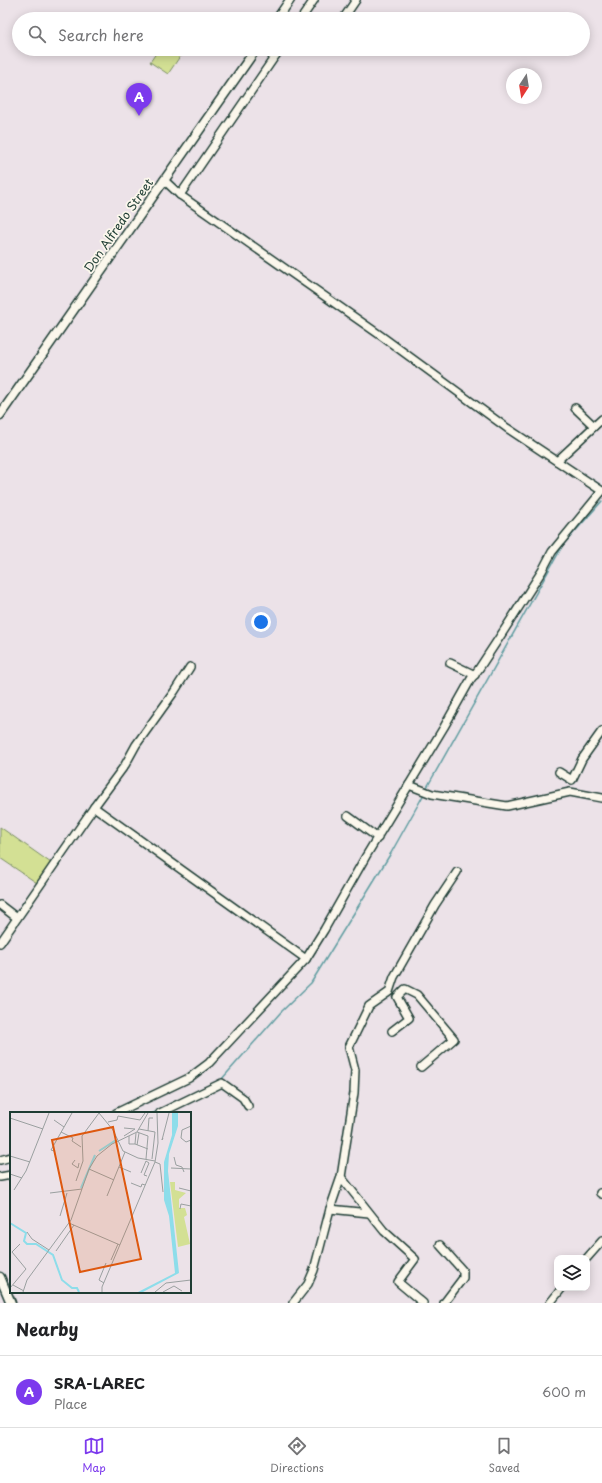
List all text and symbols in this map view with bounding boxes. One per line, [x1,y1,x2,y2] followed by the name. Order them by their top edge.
[12,12,590,56] search box
[26,23,48,45] icon: search
[58,23,144,46] text: Search here
[506,68,542,104] north arrow
[126,83,152,116] pin: A
[79,174,157,275] street label: Don Alfredo Street
[251,612,271,632] your location
[10,1112,191,1293] inset map
[554,1255,590,1291] map controls
[554,1255,590,1291] button: layers
[16,1316,78,1342] text: Nearby
[54,1371,145,1394] text: SRA-LAREC
[24,1382,34,1401] text: A
[542,1382,586,1401] text: 600 m
[54,1394,87,1413] text: Place
[82,1435,106,1476] tab: Map
[270,1435,324,1476] tab: Directions
[488,1435,520,1476] tab: Saved

